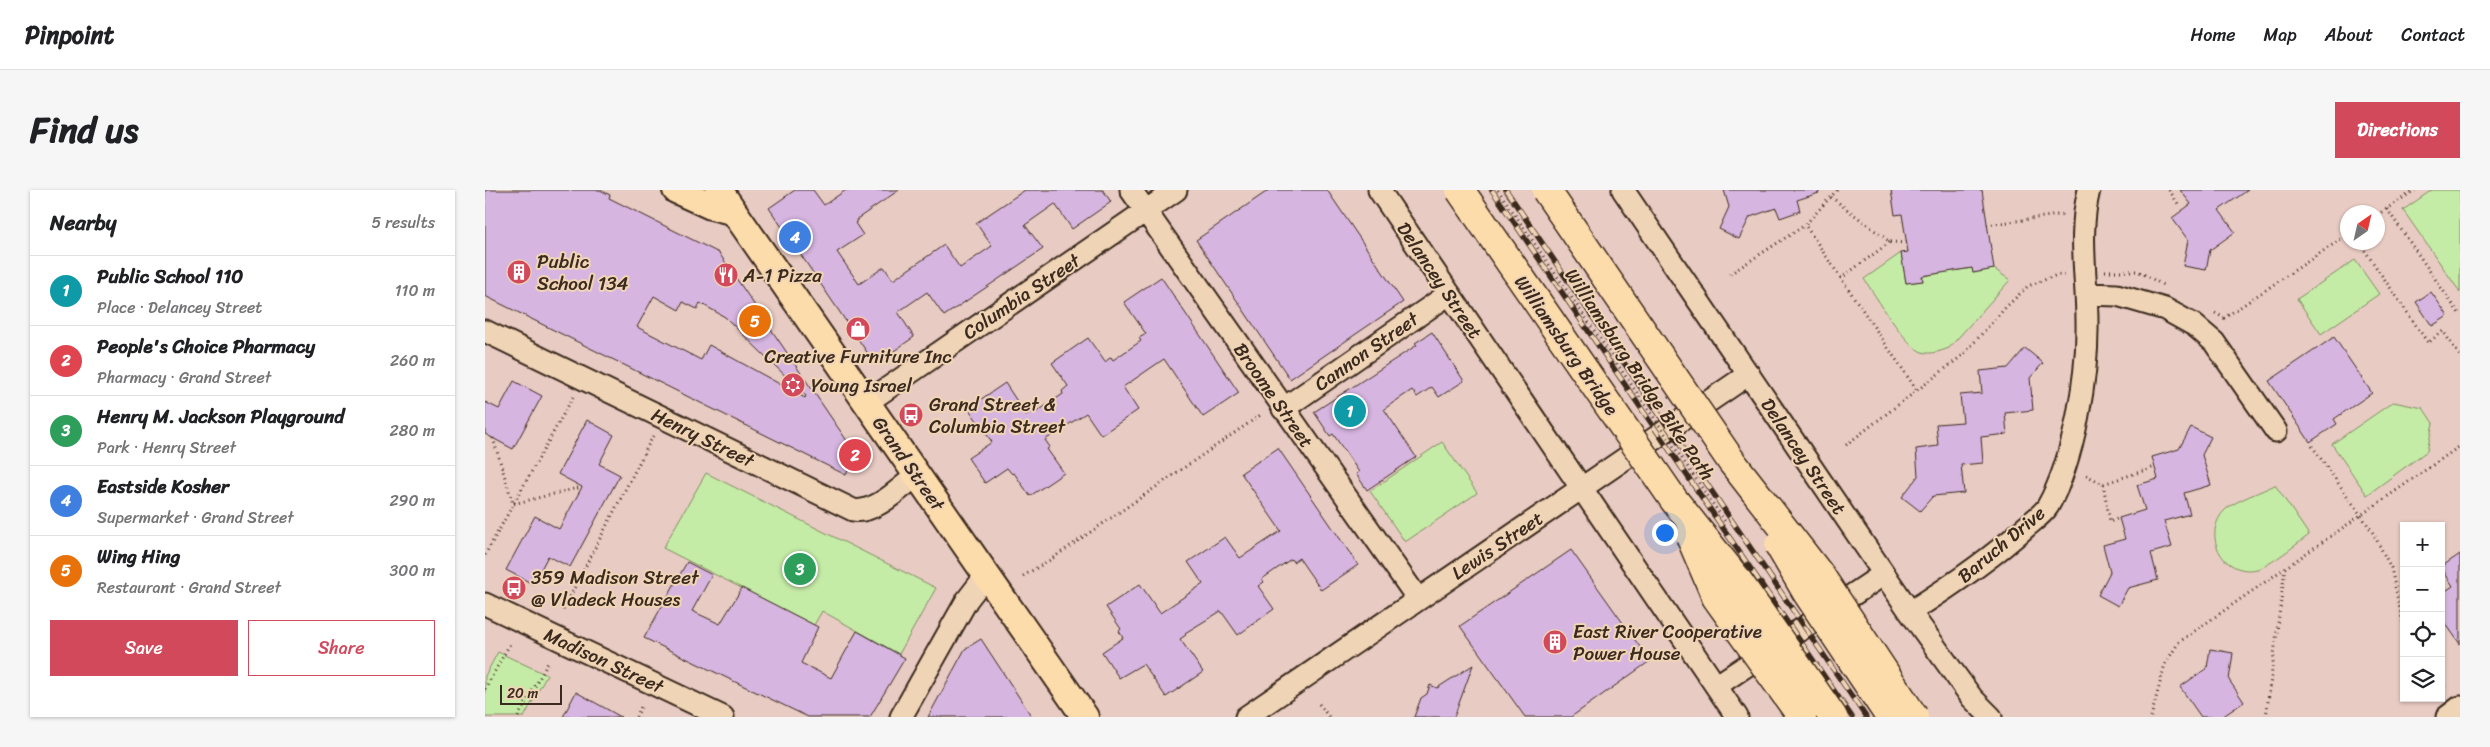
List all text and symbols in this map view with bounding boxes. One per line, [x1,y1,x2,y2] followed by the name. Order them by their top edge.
[25,14,114,56] text: Pinpoint
[2191,19,2236,51] text: Home
[2264,19,2297,51] text: Map
[2325,19,2373,51] text: About
[2401,19,2465,51] text: Contact
[30,99,138,161] text: Find us
[2335,102,2460,158] button: Directions
[50,204,116,242] text: Nearby
[2340,205,2385,250] north arrow
[371,208,435,237] text: 5 results
[1388,215,1491,346] street label: Delancey Street
[779,218,811,256] pin: 4
[956,244,1088,348] street label: Columbia Street
[537,245,629,300] place label: Public School 134
[506,259,532,285] building icon: Public School 134
[742,259,822,292] place label: A-1 Pizza
[97,260,243,293] text: Public School 110
[1556,261,1723,487] street label: Williamsburg Bridge Bike Path
[713,262,739,288] restaurant icon: A-1 Pizza
[1506,268,1628,422] street label: Williamsburg Bridge
[63,276,69,305] text: 1
[395,276,435,305] text: 110 m
[97,293,262,322] text: Place · Delancey Street
[739,302,771,340] pin: 5
[1307,302,1427,400] street label: Cannon Street
[845,316,871,342] shop icon: Creative Furniture Inc
[97,330,315,363] text: People's Choice Pharmacy
[1225,335,1322,455] street label: Broome Street
[764,340,952,373] place label: Creative Furniture Inc
[61,346,71,375] text: 2
[390,346,435,375] text: 260 m
[97,363,271,392] text: Pharmacy · Grand Street
[811,369,912,402] place label: Young Israel
[780,372,806,398] synagogue icon: Young Israel
[929,388,1067,443] place label: Grand Street & Columbia Street
[1752,391,1855,522] street label: Delancey Street
[1334,392,1366,430] pin: 1
[646,398,761,477] street label: Henry Street
[97,400,344,433] text: Henry M. Jackson Playground
[898,402,924,428] bus stop icon: Grand Street & Columbia Street
[864,409,954,519] street label: Grand Street
[62,416,70,445] text: 3
[390,416,435,445] text: 280 m
[97,433,236,462] text: Park · Henry Street
[839,436,871,474] pin: 2
[97,470,229,503] text: Eastside Kosher
[61,486,71,515] text: 4
[389,486,435,515] text: 290 m
[1950,497,2053,591] street label: Baruch Drive
[1444,502,1550,589] street label: Lewis Street
[97,503,294,532] text: Supermarket · Grand Street
[1652,520,1678,546] your location
[2400,522,2445,702] map controls
[2400,522,2445,567] button: +
[97,540,180,573] text: Wing Hing
[784,550,816,588] pin: 3
[61,556,71,585] text: 5
[390,556,435,585] text: 300 m
[531,561,700,616] place label: 359 Madison Street @ Vladeck Houses
[2400,567,2445,612] button: −
[97,573,281,602] text: Restaurant · Grand Street
[501,575,527,601] bus stop icon: 359 Madison Street @ Vladeck Houses
[2400,612,2445,657] button: locate
[1573,615,1762,670] place label: East River Cooperative Power House
[538,618,670,703] street label: Madison Street
[50,620,238,676] button: Save
[248,620,435,676] button: Share
[1542,629,1568,655] building icon: East River Cooperative Power House
[2400,657,2445,702] button: layers
[507,681,538,706] text: 20 m
[500,682,563,705] scale bar

